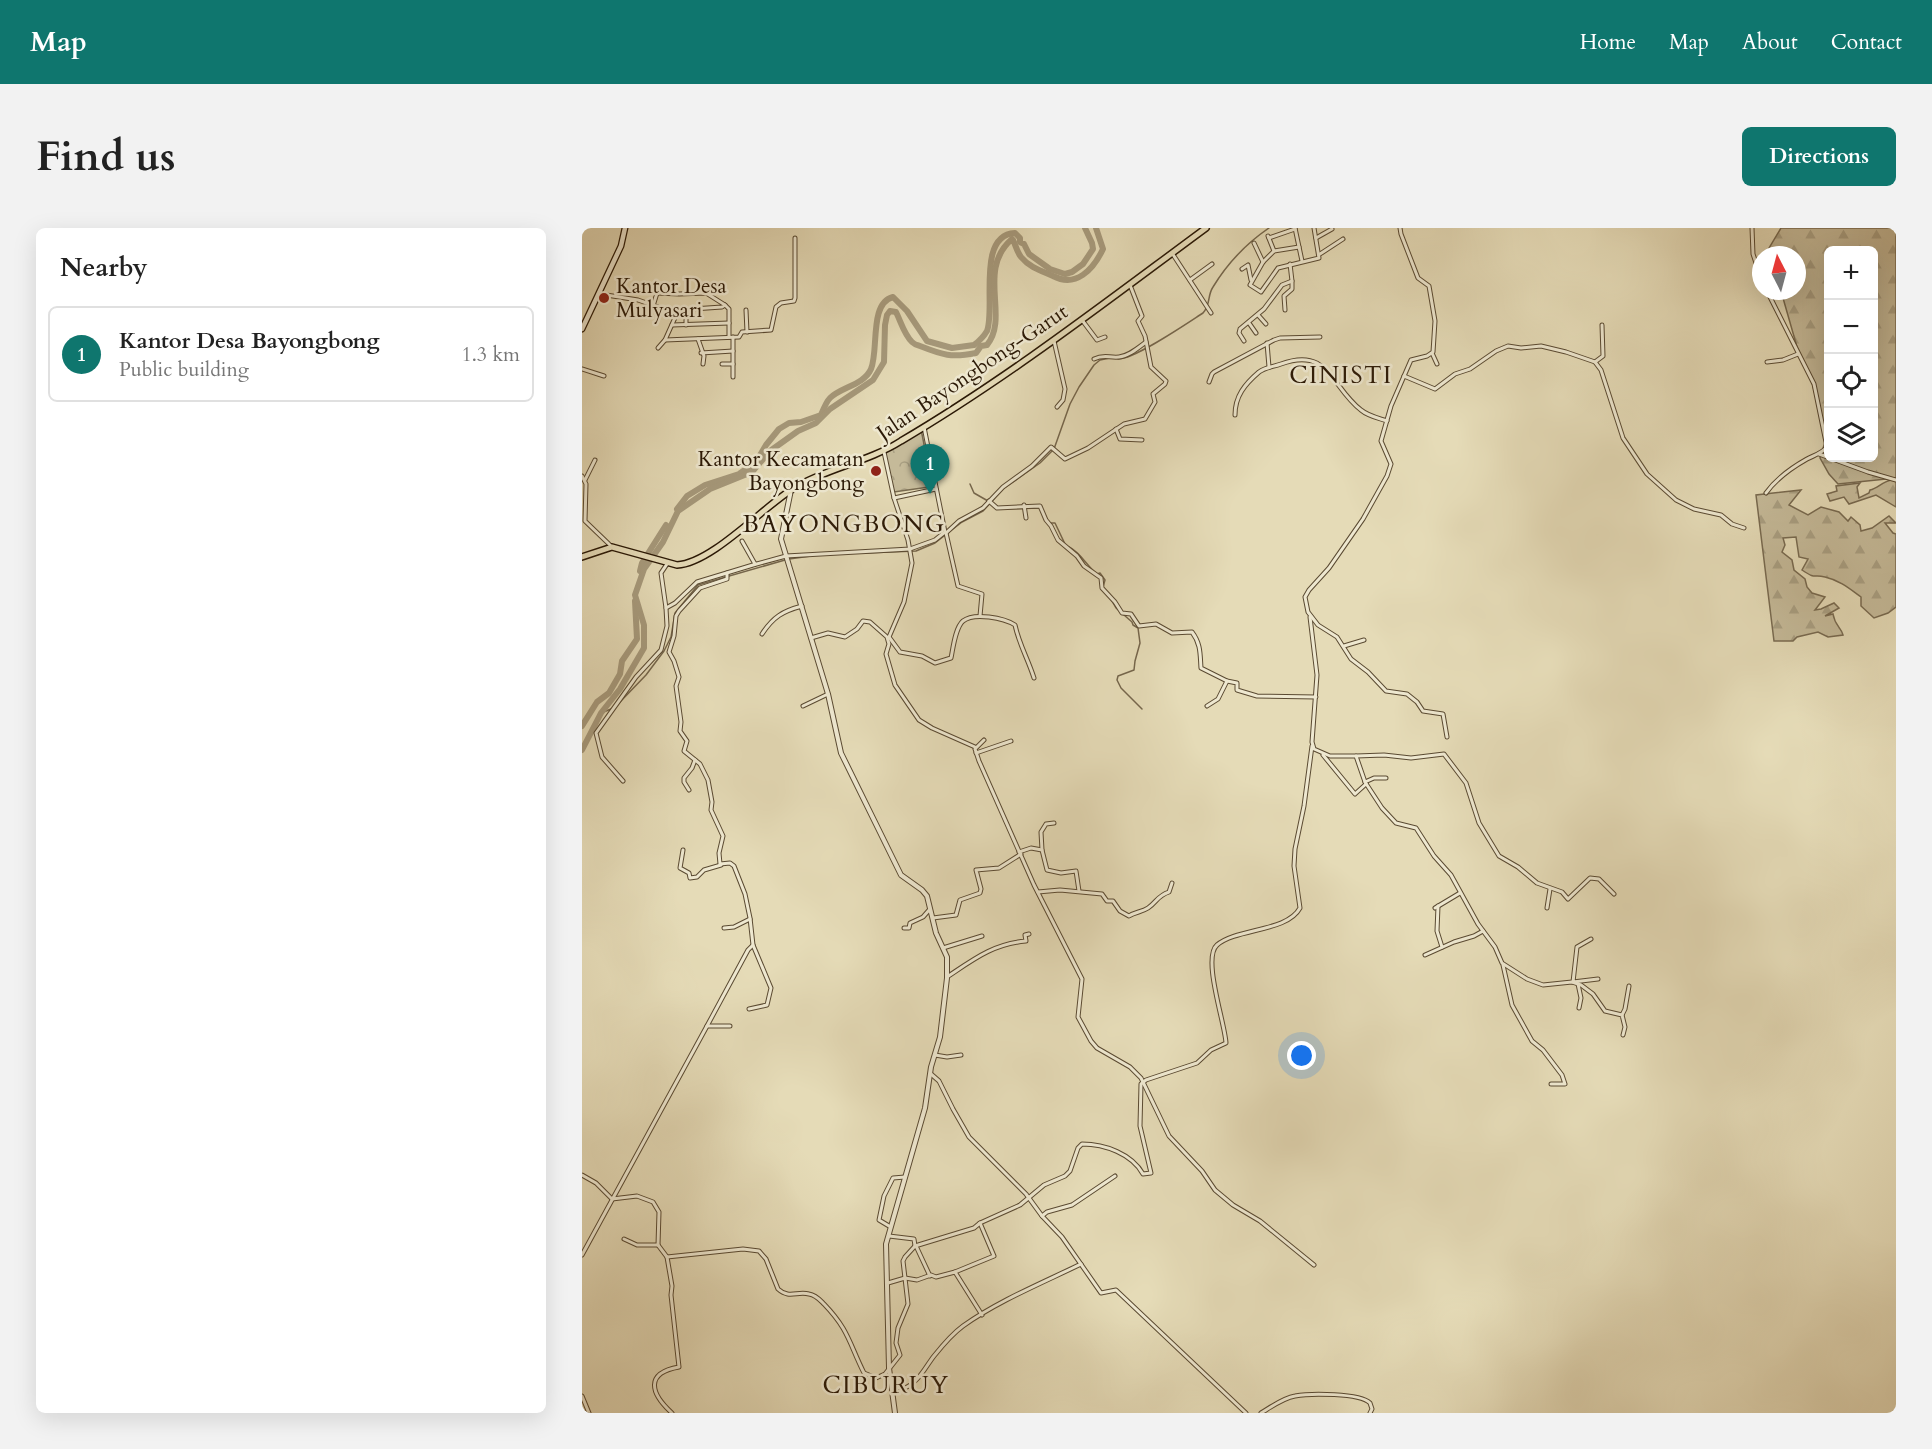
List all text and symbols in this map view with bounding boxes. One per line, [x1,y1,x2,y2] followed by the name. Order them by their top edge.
[30,23,87,61] text: Map
[1580,28,1636,57] text: Home
[1669,28,1709,57] text: Map
[1742,28,1798,57] text: About
[1831,28,1902,57] text: Contact
[1742,127,1896,186] button: Directions
[36,128,176,185] text: Find us
[1752,246,1806,300] north arrow
[1824,246,1878,462] map controls
[1824,246,1878,300] button: +
[60,250,148,285] text: Nearby
[616,272,727,325] place label: Kantor Desa Mulyasari
[597,291,611,305] marker: Kantor Desa Mulyasari
[868,297,1074,449] street label: Jalan Bayongbong-Garut
[1824,300,1878,354] button: −
[119,326,380,356] text: Kantor Desa Bayongbong
[76,341,87,368] text: 1
[461,341,520,368] text: 1.3 km
[1824,354,1878,408] button: locate
[119,356,249,383] text: Public building
[1289,359,1393,392] district label: CINISTI
[1824,408,1878,462] button: layers
[910,444,950,494] pin: 1
[698,445,864,498] place label: Kantor Kecamatan Bayongbong
[869,464,883,478] marker: Kantor Kecamatan Bayongbong
[742,508,946,541] district label: BAYONGBONG
[1287,1041,1316,1070] your location
[822,1369,950,1402] district label: CIBURUY

